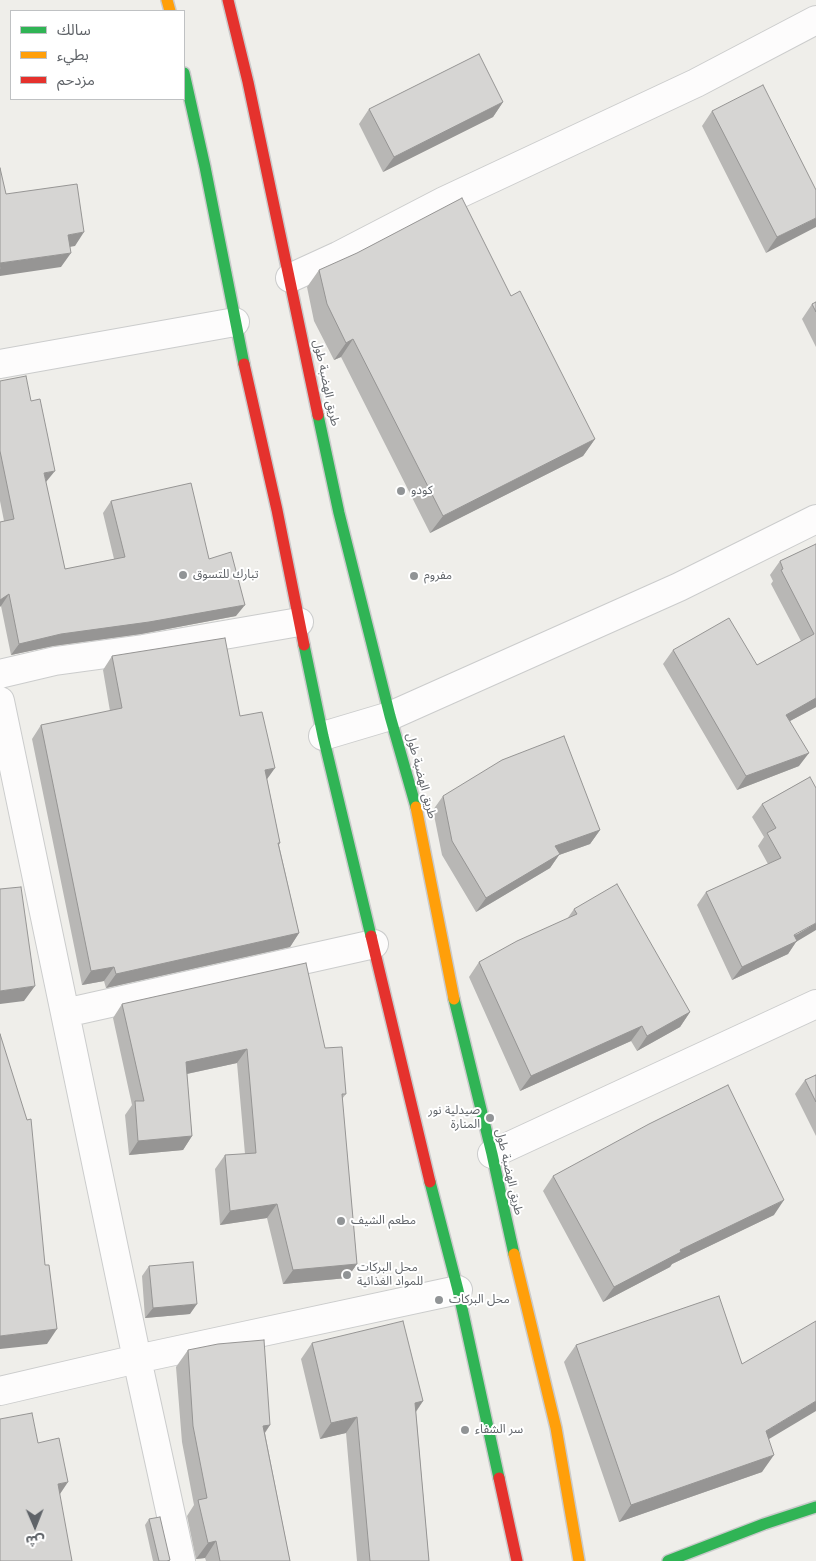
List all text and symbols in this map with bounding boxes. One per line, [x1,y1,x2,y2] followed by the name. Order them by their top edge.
[10,10,185,100] legend
[57,21,91,38] text: سالك
[57,46,89,63] text: بطيء
[57,71,95,88] text: مزدحم
[310,338,342,428] street label: طريق الهضبة طول
[411,484,433,498] place label: كودو
[395,485,407,497] marker: كودو
[193,568,259,582] place label: تبارك للتسوق
[177,569,189,581] marker: تبارك للتسوق
[424,569,452,583] place label: مفروم
[408,570,420,582] marker: مفروم
[403,732,439,820] street label: طريق الهضبة طول
[428,1104,480,1132] place label: صيدلية نور المنارة
[484,1112,496,1124] marker: صيدلية نور المنارة
[492,1128,526,1216] street label: طريق الهضبة طول
[351,1214,416,1228] place label: مطعم الشيف
[335,1215,347,1227] marker: مطعم الشيف
[357,1261,423,1289] place label: محل البركات للمواد الغذائية
[341,1269,353,1281] marker: محل البركات للمواد الغذائية
[449,1293,510,1307] place label: محل البركات
[433,1294,445,1306] marker: محل البركات
[475,1423,523,1437] place label: سر الشفاء
[459,1424,471,1436] marker: سر الشفاء
[10,1501,60,1551] north arrow
[26,1533,45,1549] text: ش

